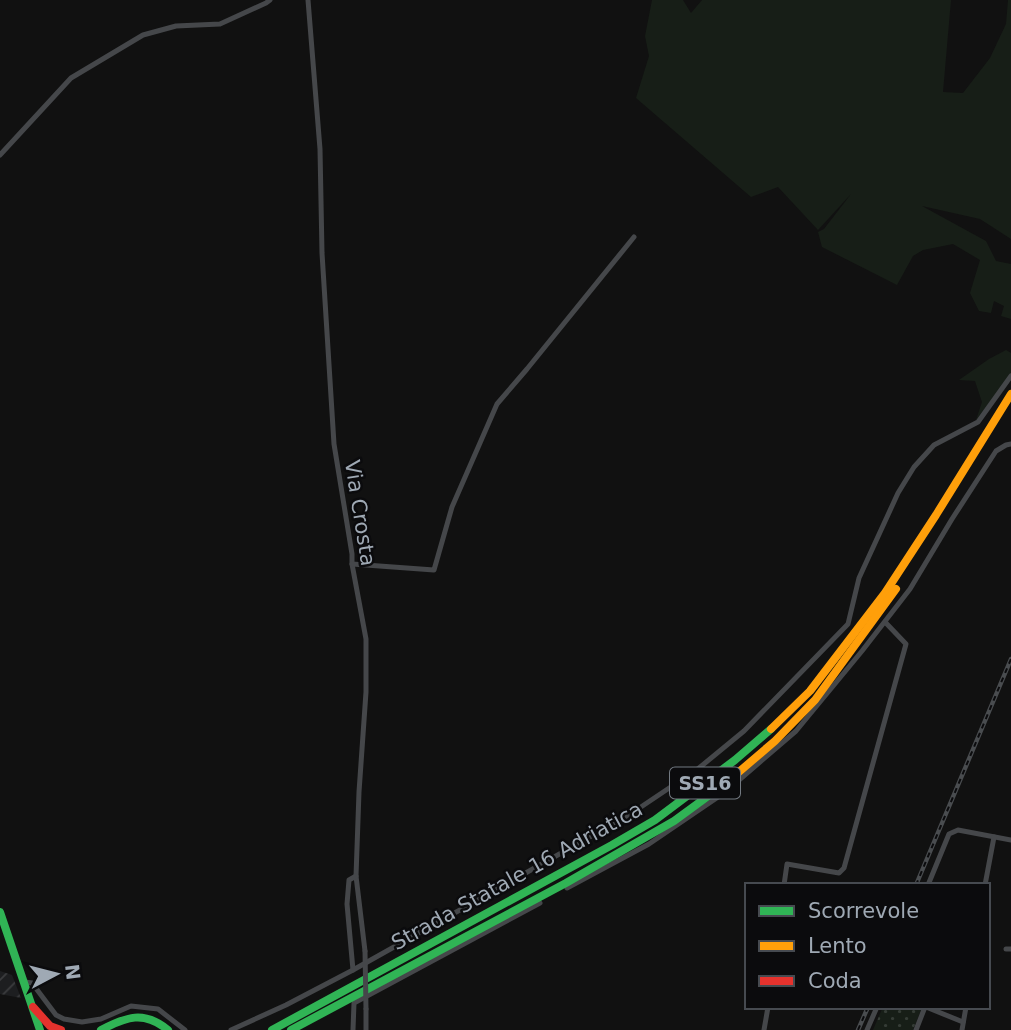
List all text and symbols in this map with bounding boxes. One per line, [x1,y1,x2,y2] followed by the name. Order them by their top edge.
[340,458,380,568] street label: Via Crosta
[670,768,740,798] road number: SS16
[387,797,647,955] street label: Strada Statale 16 Adriatica
[745,883,990,1009] legend
[808,899,919,923] text: Scorrevole
[808,934,867,958] text: Lento
[21,939,91,1009] north arrow
[61,963,85,981] text: N
[808,969,862,993] text: Coda

